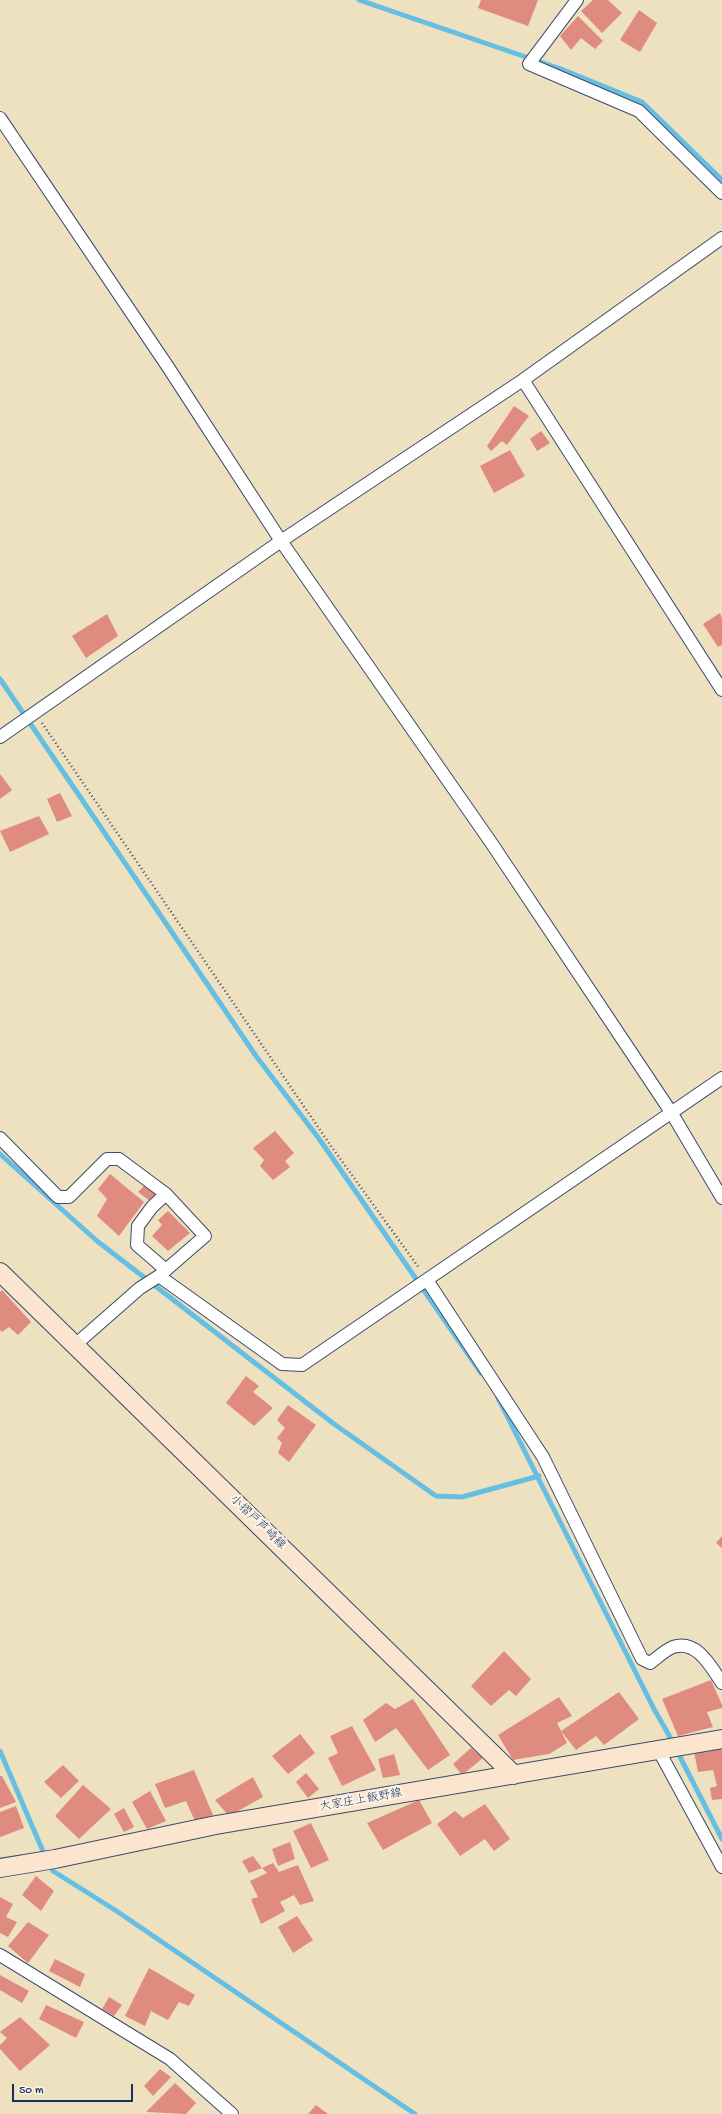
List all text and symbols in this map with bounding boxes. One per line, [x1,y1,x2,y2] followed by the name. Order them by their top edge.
[226,1493,288,1553] street label: 小摺戸芦崎線
[318,1787,404,1815] street label: 大家庄上飯野線
[14,2076,135,2102] scale bar
[19,2084,44,2098] text: 50 m

